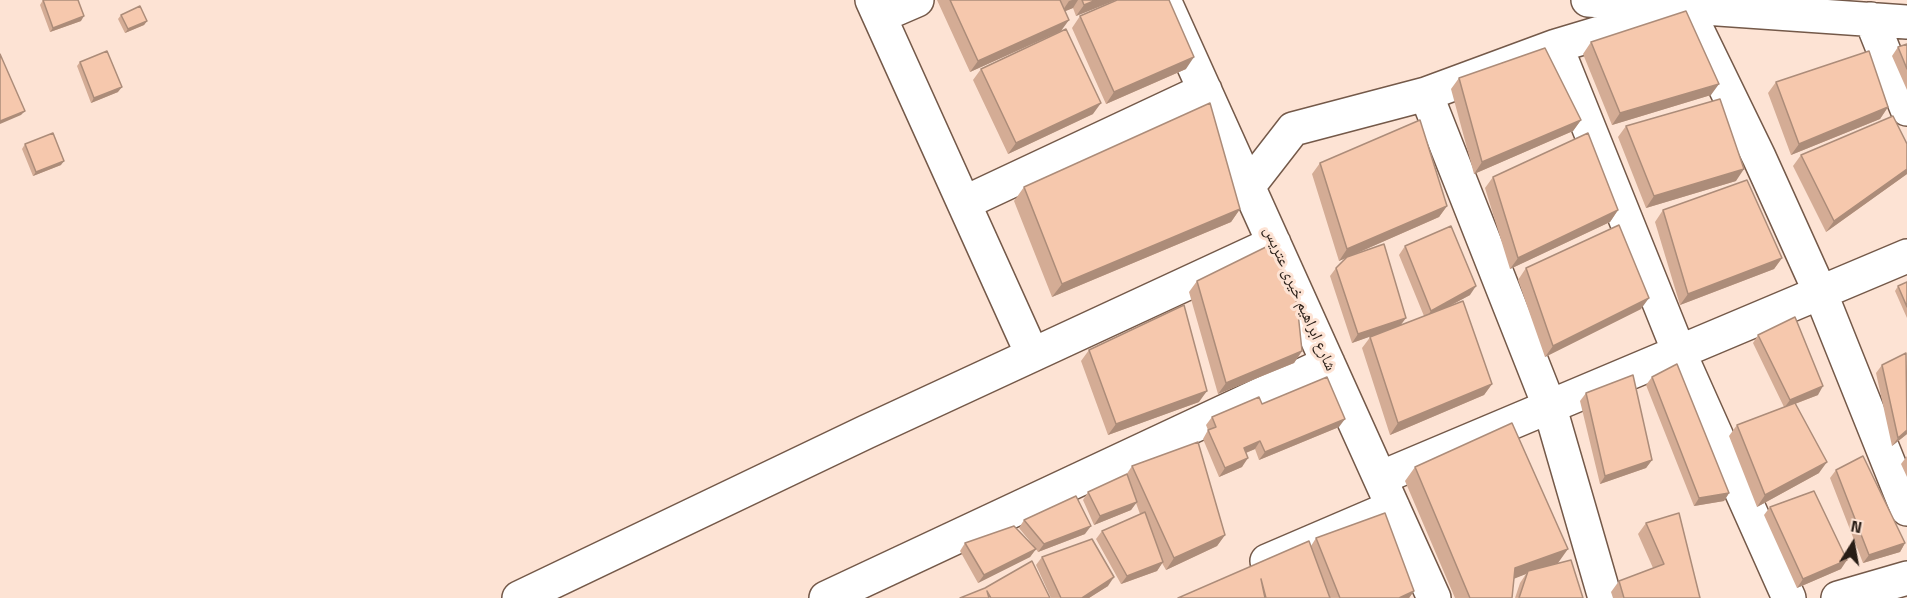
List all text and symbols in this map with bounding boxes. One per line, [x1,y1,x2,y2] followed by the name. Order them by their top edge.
[1258,224,1340,374] street label: شارع ابراهيم خيرى عتريس
[1849,513,1864,539] text: N
[1823,514,1883,574] north arrow

